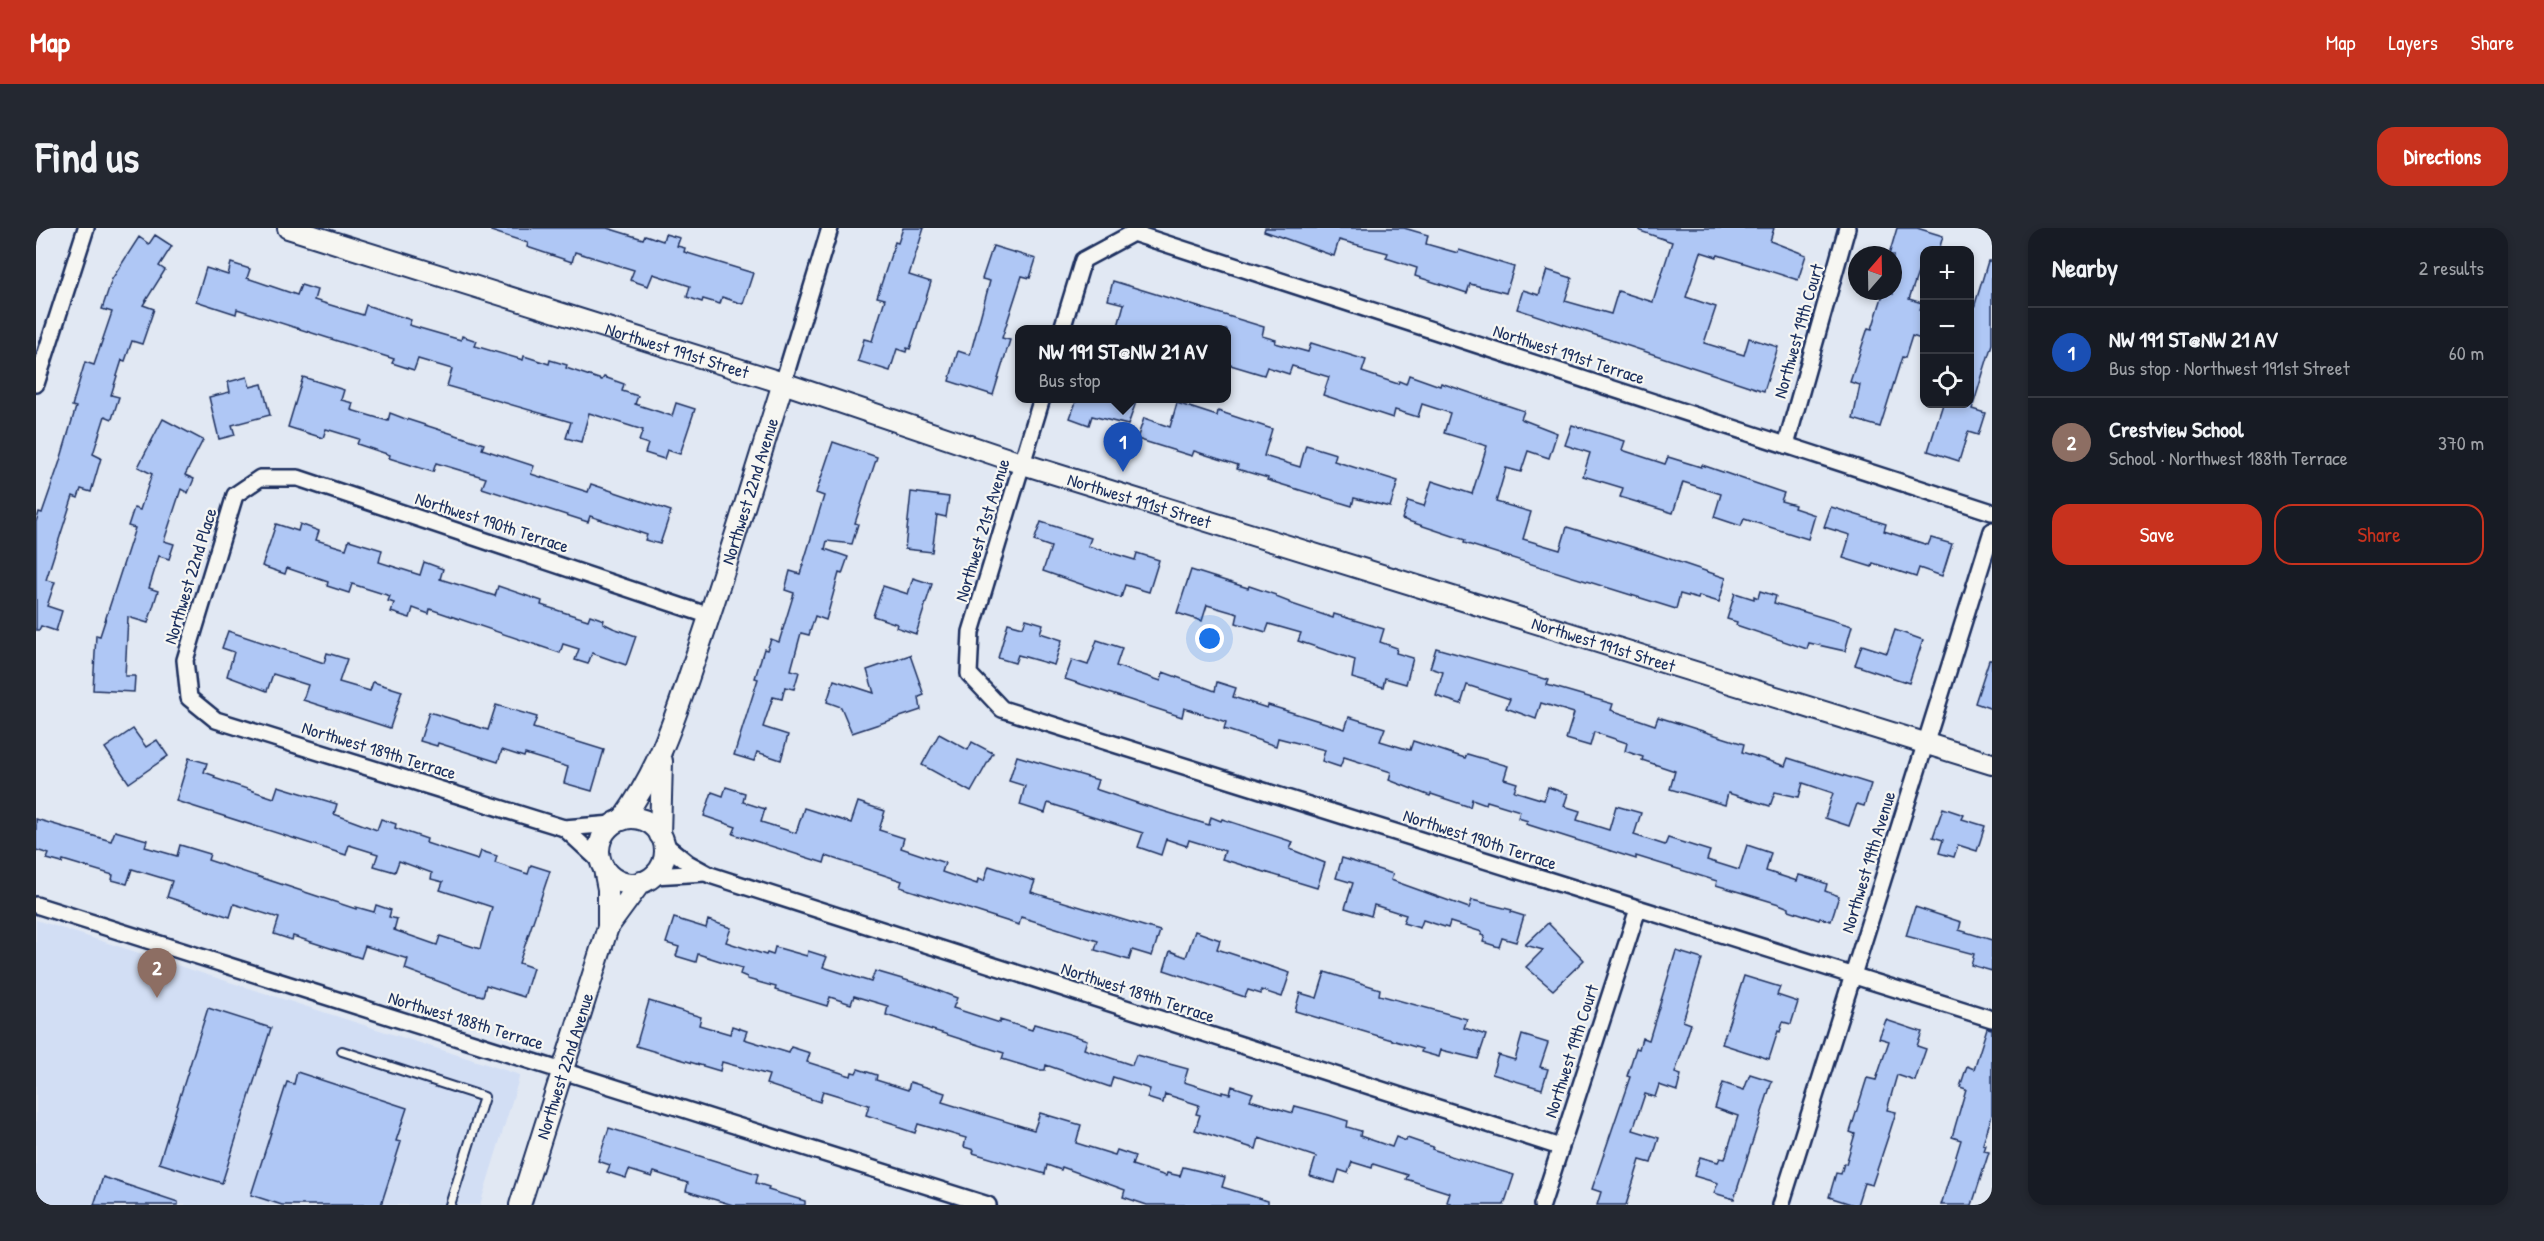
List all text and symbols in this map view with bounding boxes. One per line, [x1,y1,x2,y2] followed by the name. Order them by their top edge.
[30,23,70,61] text: Map
[2326,28,2355,57] text: Map
[2388,28,2438,57] text: Layers
[2471,28,2514,57] text: Share
[2377,127,2508,186] button: Directions
[36,128,139,185] text: Find us
[1848,246,1902,300] north arrow
[1920,246,1974,408] map controls
[1920,246,1974,300] button: +
[2052,250,2118,285] text: Nearby
[2419,254,2484,281] text: 2 results
[1767,260,1829,401] street label: Northwest 19th Court
[1920,300,1974,354] button: −
[602,316,753,384] street label: Northwest 191st Street
[1490,318,1648,390] street label: Northwest 191st Terrace
[2109,324,2278,354] text: NW 191 ST@NW 21 AV
[1015,325,1231,403] popup
[1039,336,1207,366] text: NW 191 ST@NW 21 AV
[2068,339,2075,366] text: 1
[2449,339,2484,366] text: 60 m
[1920,354,1974,408] button: locate
[2109,354,2350,381] text: Bus stop · Northwest 191st Street
[1039,366,1100,393] text: Bus stop
[2109,414,2244,444] text: Crestview School
[715,415,784,568] street label: Northwest 22nd Avenue
[1104,422,1142,472] pin: 1
[2067,429,2076,456] text: 2
[2438,429,2484,456] text: 370 m
[2109,444,2348,471] text: School · Northwest 188th Terrace
[948,456,1016,604] street label: Northwest 21st Avenue
[1065,466,1215,534] street label: Northwest 191st Street
[412,485,572,559] street label: Northwest 190th Terrace
[2052,504,2262,565] button: Save
[2274,504,2484,565] button: Share
[157,505,223,647] street label: Northwest 22nd Place
[1529,610,1680,678] street label: Northwest 191st Street
[1195,624,1224,653] your location
[299,715,459,785] street label: Northwest 189th Terrace
[1835,788,1901,936] street label: Northwest 19th Avenue
[1400,802,1560,876] street label: Northwest 190th Terrace
[138,948,176,998] pin: 2
[1058,955,1218,1029] street label: Northwest 189th Terrace
[1538,980,1605,1121] street label: Northwest 19th Court
[385,985,547,1055] street label: Northwest 188th Terrace
[529,989,599,1142] street label: Northwest 22nd Avenue

